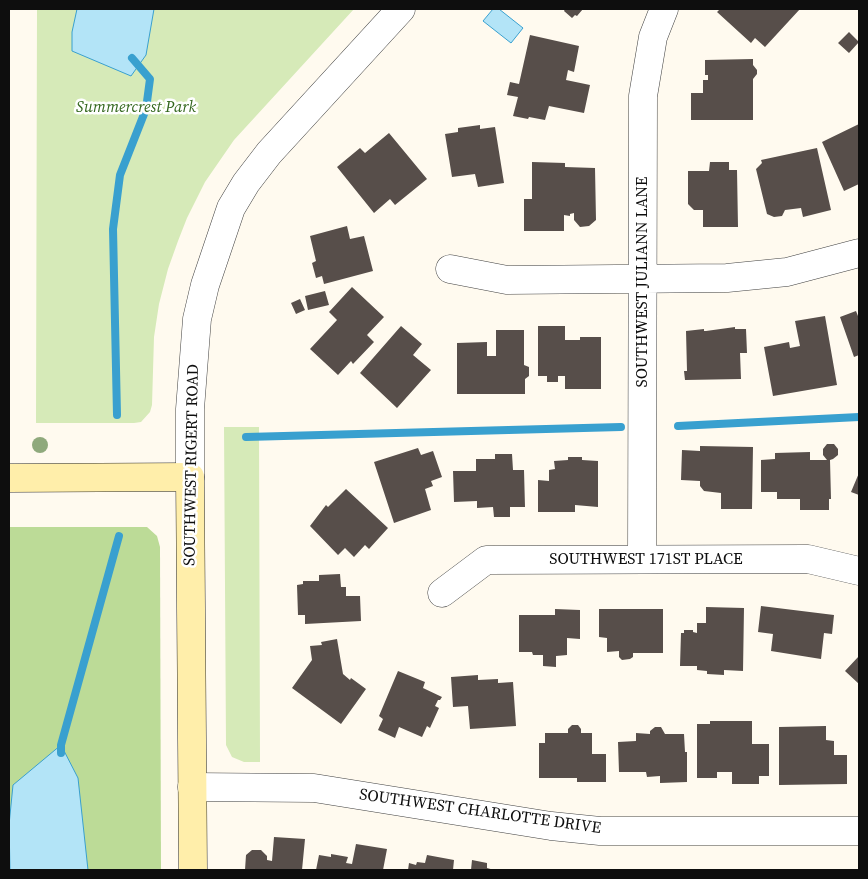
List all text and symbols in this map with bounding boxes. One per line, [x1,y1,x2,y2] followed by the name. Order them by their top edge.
[76,98,196,118] park label: Summercrest Park
[633,177,653,387] street label: SOUTHWEST JULIANN LANE
[181,364,203,566] street label: SOUTHWEST RIGERT ROAD
[549,550,743,570] street label: SOUTHWEST 171ST PLACE
[358,786,602,838] street label: SOUTHWEST CHARLOTTE DRIVE

